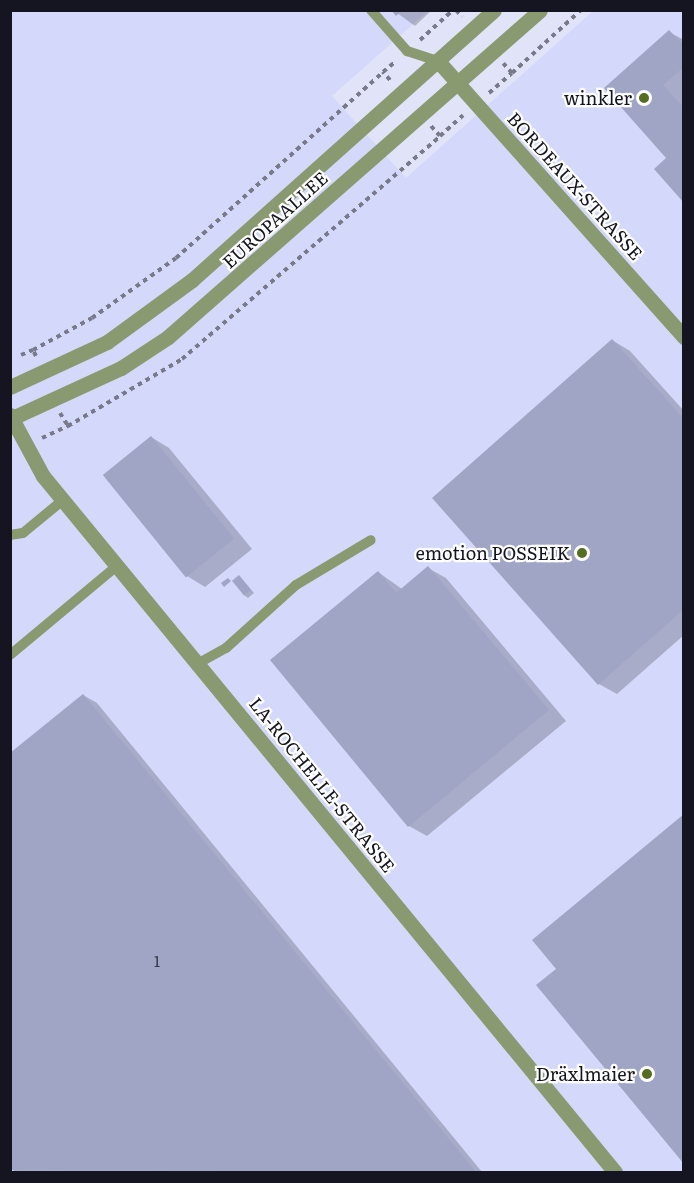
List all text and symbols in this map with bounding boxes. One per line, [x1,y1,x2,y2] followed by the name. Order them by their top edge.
[564,87,632,109] place label: winkler
[637,91,651,105] marker: winkler
[503,108,647,264] street label: BORDEAUX-STRASSE
[218,167,332,273] street label: EUROPAALLEE
[416,542,570,564] place label: emotion POSSEIK
[575,546,589,560] marker: emotion POSSEIK
[245,693,399,877] street label: LA-ROCHELLE-STRASSE
[154,952,160,970] house number: 1
[536,1063,635,1085] place label: Dräxlmaier
[640,1067,654,1081] marker: Dräxlmaier

